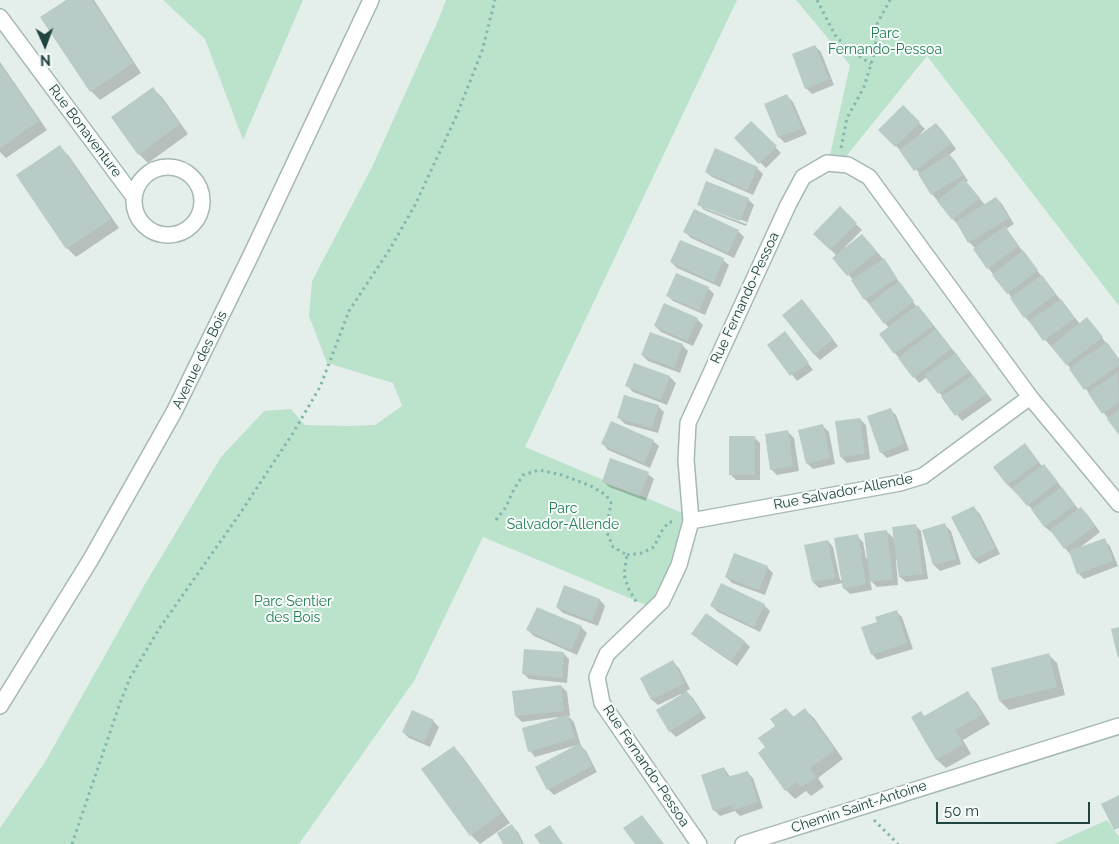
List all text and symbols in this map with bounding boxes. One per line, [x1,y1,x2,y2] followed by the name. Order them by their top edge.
[20,20,70,70] north arrow
[828,26,942,58] park label: Parc Fernando-Pessoa
[40,52,51,68] text: N
[45,81,125,181] street label: Rue Bonaventure
[707,230,783,366] street label: Rue Fernando-Pessoa
[169,308,231,412] street label: Avenue des Bois
[772,470,914,514] street label: Rue Salvador-Allende
[507,501,619,534] park label: Parc Salvador-Allende
[254,594,332,626] park label: Parc Sentier des Bois
[599,702,693,830] street label: Rue Fernando-Pessoa
[789,777,929,837] street label: Chemin Saint-Antoine
[939,792,1093,824] scale bar
[944,802,979,820] text: 50 m

